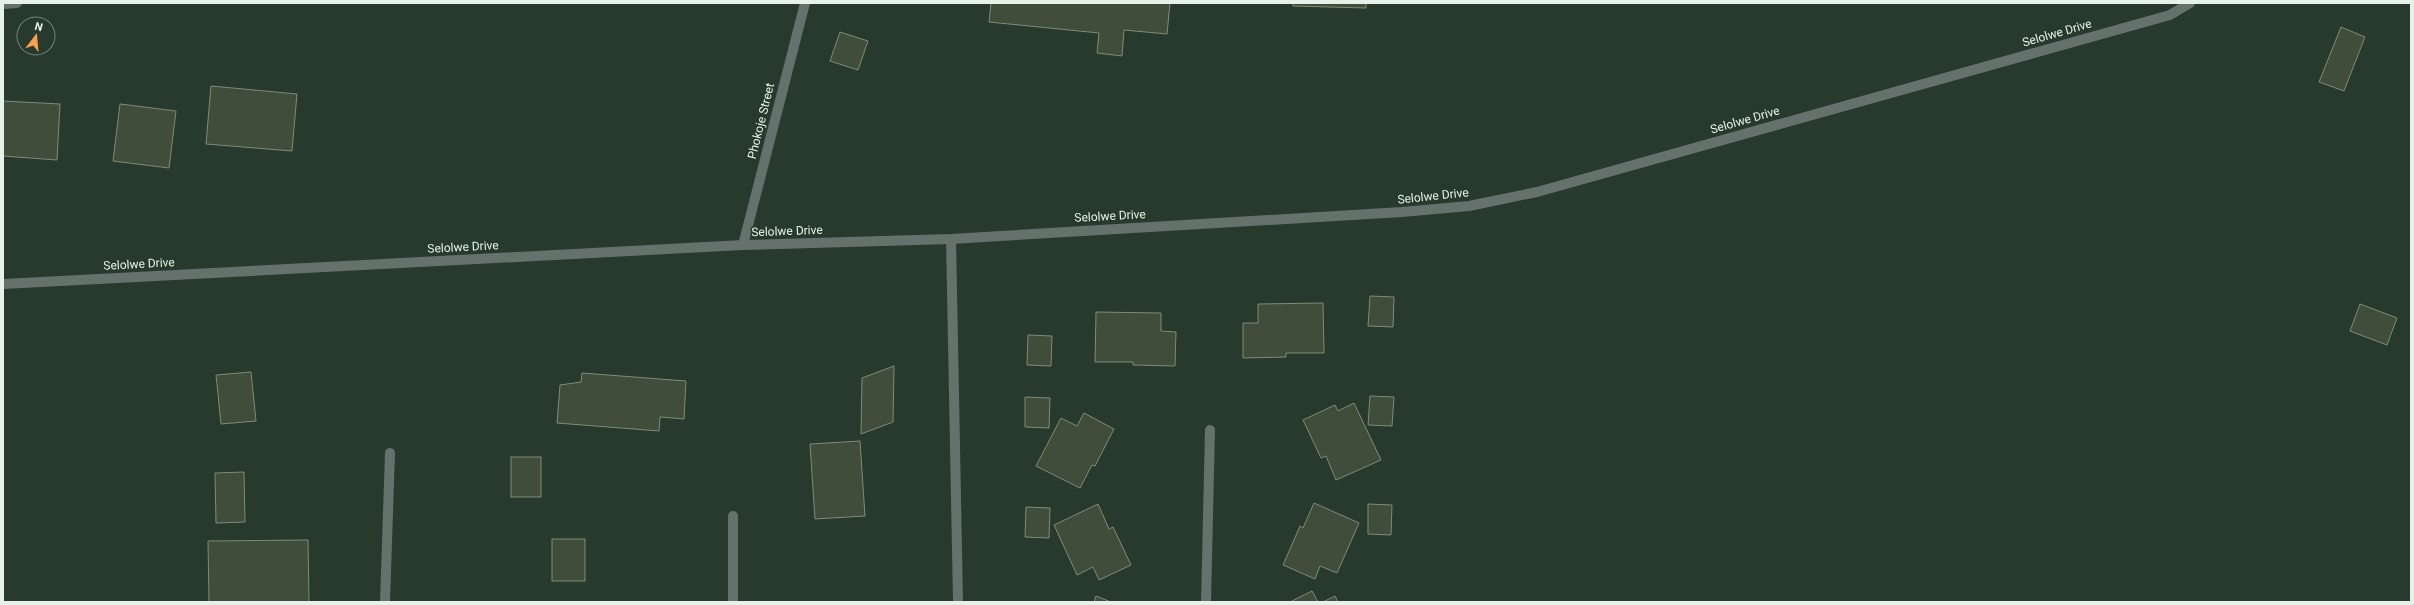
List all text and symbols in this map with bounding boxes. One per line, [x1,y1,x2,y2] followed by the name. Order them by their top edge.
[16,16,56,56] north arrow
[2021,16,2093,50] street label: Selolwe Drive
[33,20,44,34] text: N
[745,81,777,160] street label: Phokoje Street
[1709,103,1781,137] street label: Selolwe Drive
[1397,185,1469,207] street label: Selolwe Drive
[1074,207,1146,225] street label: Selolwe Drive
[751,223,823,239] street label: Selolwe Drive
[427,238,499,256] street label: Selolwe Drive
[103,255,175,273] street label: Selolwe Drive

